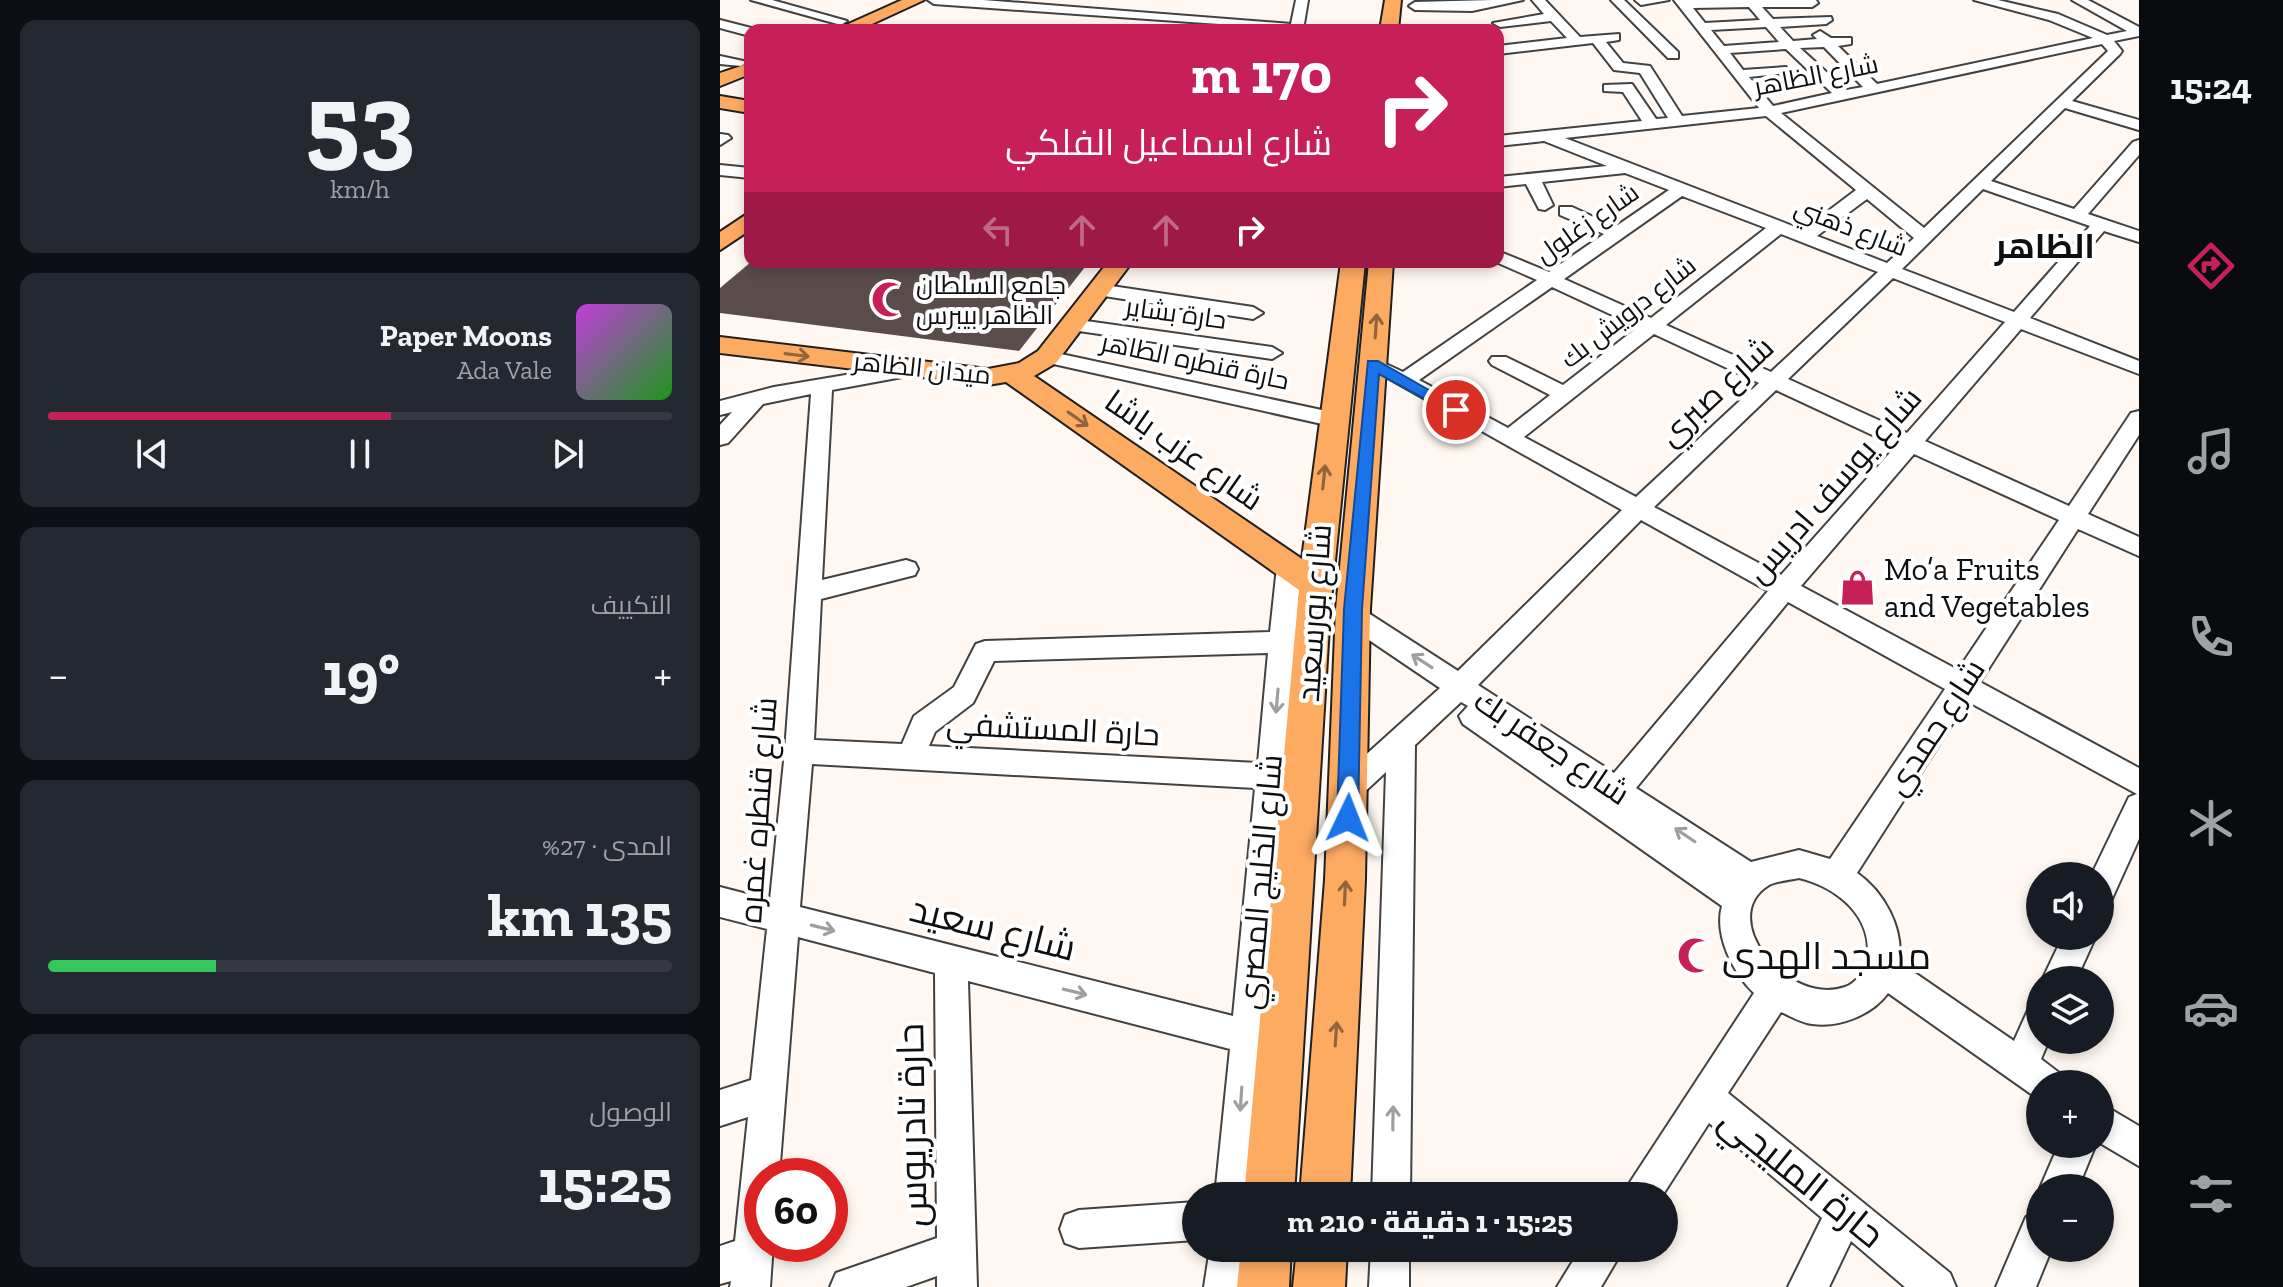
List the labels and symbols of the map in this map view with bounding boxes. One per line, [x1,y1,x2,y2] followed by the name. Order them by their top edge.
[1749,47,1881,104] street label: شارع الظاهر
[1529,176,1645,271] street label: شارع زغلول
[1788,191,1912,268] street label: شارع ذهني
[1994,226,2095,267] district label: الظاهر
[1554,249,1703,376] street label: شارع درويش بك
[916,269,1066,331] place label: جامع السلطان الظاهر بيبرس
[871,281,909,319] mosque icon: جامع السلطان الظاهر بيبرس
[1121,290,1229,336] street label: حارة بشاير
[1369,313,1384,340] one-way arrow
[1096,325,1292,397] street label: حارة قنطره الطاهر
[1651,328,1785,458] street label: شارع صبري
[850,345,992,391] street label: ميدان الظاهر
[784,347,810,362] one-way arrow
[1422,376,1490,444] pin
[1739,379,1932,593] street label: شارع يوسف ادريس
[1096,382,1270,521] street label: شارع عزب باشا
[1067,411,1089,427] one-way arrow
[1317,464,1332,491] one-way arrow
[1289,523,1342,703] street label: شارع بورسعيد
[1884,550,2090,625] place label: Mo’a Fruits and Vegetables
[1839,568,1877,606] shop icon: Mo’a Fruits and Vegetables
[1877,652,1998,805] street label: شارع حمدي
[1411,653,1434,669] one-way arrow
[1465,681,1637,815] street label: شارع جعفر بك
[1269,687,1284,714] one-way arrow
[731,696,788,924] street label: شارع قنطره غمره
[945,704,1161,760] street label: حارة المستشفي
[1230,753,1296,1012] street label: شارع الخليج المصري
[1306,776,1390,860] position arrow
[1675,827,1697,844] one-way arrow
[1337,880,1352,907] one-way arrow
[905,885,1081,973] street label: شارع سعيد
[809,921,835,936] one-way arrow
[1722,933,1931,979] place label: مسجد الهدى
[1677,937,1715,975] mosque icon: مسجد الهدى
[1061,986,1087,1001] one-way arrow
[1329,1021,1344,1048] one-way arrow
[887,1023,937,1227] street label: حارة تادريوس
[1233,1085,1248,1112] one-way arrow
[1706,1097,1894,1263] street label: حارة المليجي
[1385,1105,1400,1132] one-way arrow
[744,1158,848,1262] speed limit sign: 60

